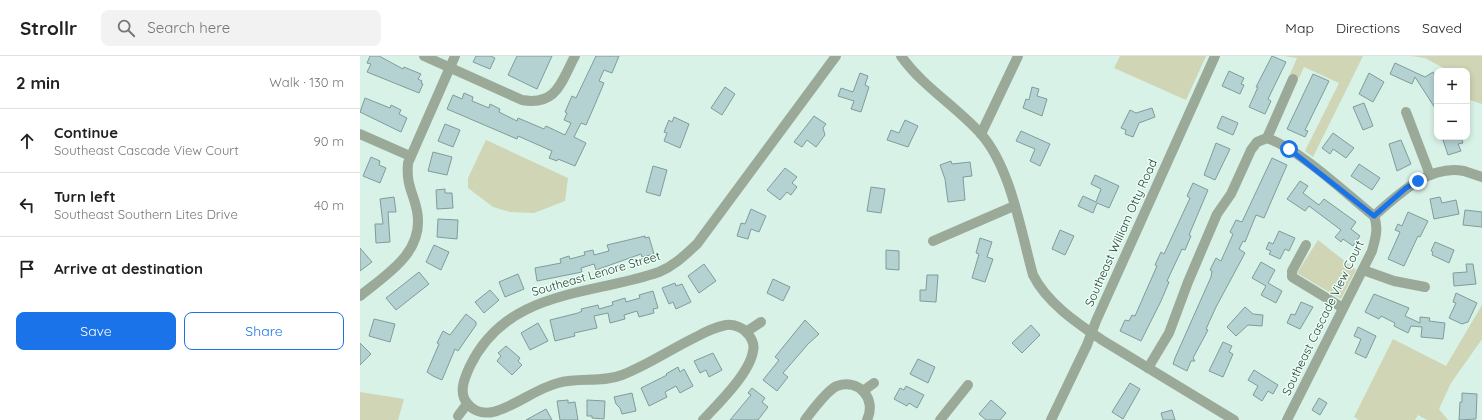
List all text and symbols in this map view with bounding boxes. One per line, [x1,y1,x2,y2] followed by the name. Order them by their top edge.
[101,10,381,46] search box
[20,16,77,40] text: Strollr
[115,17,137,39] icon: search
[147,18,230,37] text: Search here
[1285,19,1314,37] text: Map
[1336,19,1400,37] text: Directions
[1422,19,1462,37] text: Saved
[1434,68,1470,140] map controls
[1434,68,1470,104] button: +
[16,72,60,93] text: 2 min
[269,74,344,90] text: Walk · 130 m
[1434,104,1470,140] button: −
[54,123,118,142] text: Continue
[16,130,38,152] icon: ahead
[314,133,344,149] text: 90 m
[1280,140,1298,158] route start
[54,142,239,158] text: Southeast Cascade View Court
[1081,157,1160,309] street label: Southeast William Otty Road
[1409,172,1427,190] route end
[54,187,116,206] text: Turn left
[16,194,38,216] icon: left
[314,197,344,213] text: 40 m
[54,206,238,222] text: Southeast Southern Lites Drive
[1278,238,1367,398] street label: Southeast Cascade View Court
[530,248,662,299] street label: Southeast Lenore Street
[16,258,38,280] icon: arrive
[54,259,203,278] text: Arrive at destination
[16,312,176,350] button: Save
[184,312,344,350] button: Share

